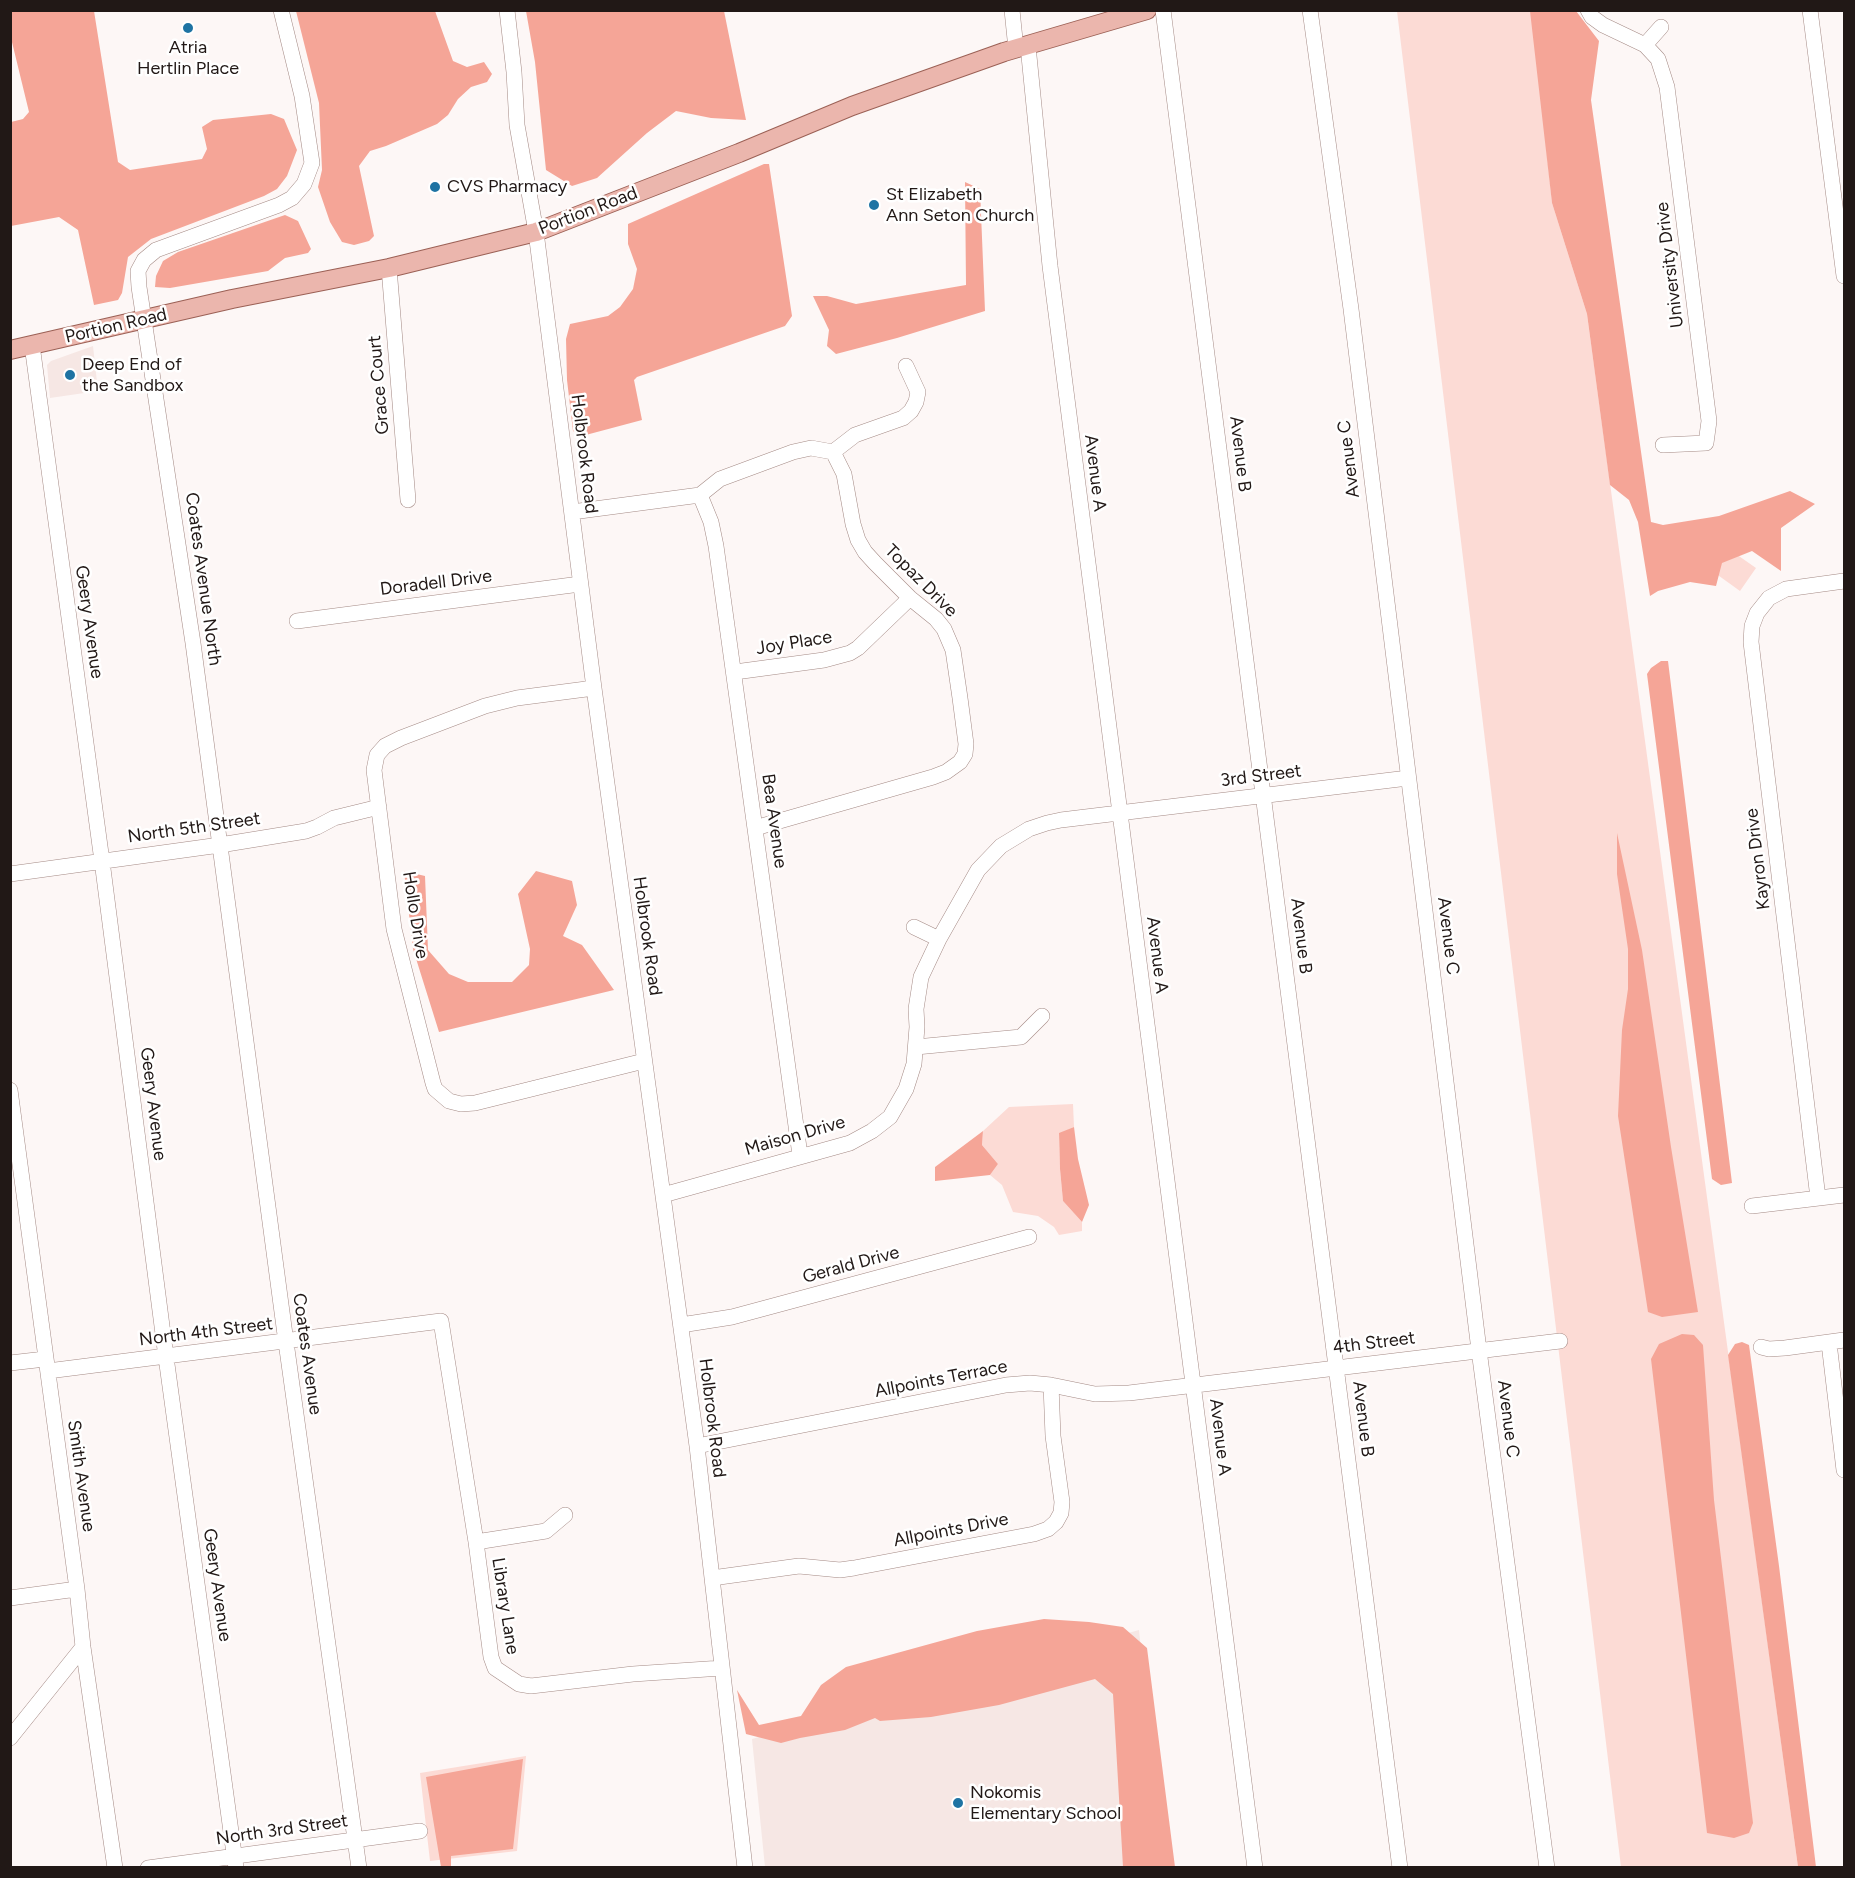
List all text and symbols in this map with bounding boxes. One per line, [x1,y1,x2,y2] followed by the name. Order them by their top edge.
[181,21,195,35] marker: Atria Hertlin Place
[137,37,239,80] place label: Atria Hertlin Place
[447,176,567,198] place label: CVS Pharmacy
[428,180,442,194] marker: CVS Pharmacy
[536,182,640,240] street label: Portion Road
[886,184,1034,226] place label: St Elizabeth Ann Seton Church
[867,198,881,212] marker: St Elizabeth Ann Seton Church
[1652,201,1688,329] street label: University Drive
[63,304,169,348] street label: Portion Road
[364,335,394,435] street label: Grace Court
[82,354,183,397] place label: Deep End of the Sandbox
[63,368,77,382] marker: Deep End of the Sandbox
[566,393,602,515] street label: Holbrook Road
[1225,415,1255,493] street label: Avenue B
[1334,419,1364,499] street label: Avenue C
[1080,433,1110,513] street label: Avenue A
[180,491,226,667] street label: Coates Avenue North
[880,540,962,622] street label: Topaz Drive
[70,564,108,680] street label: Geery Avenue
[379,565,493,601] street label: Doradell Drive
[755,626,833,660] street label: Joy Place
[1219,760,1303,792] street label: 3rd Street
[757,772,791,870] street label: Bea Avenue
[1741,807,1775,911] street label: Kayron Drive
[126,808,262,848] street label: North 5th Street
[397,870,433,960] street label: Hollo Drive
[628,875,666,997] street label: Holbrook Road
[1433,896,1463,976] street label: Avenue C
[1286,897,1316,975] street label: Avenue B
[1142,915,1172,995] street label: Avenue A
[135,1046,171,1162] street label: Geery Avenue
[742,1111,848,1161] street label: Maison Drive
[800,1242,902,1288] street label: Gerald Drive
[288,1292,326,1416] street label: Coates Avenue
[138,1313,274,1351] street label: North 4th Street
[1332,1327,1416,1359] street label: 4th Street
[873,1356,1009,1402] street label: Allpoints Terrace
[694,1357,730,1479] street label: Holbrook Road
[1493,1379,1523,1459] street label: Avenue C
[1348,1380,1378,1458] street label: Avenue B
[1205,1397,1235,1477] street label: Avenue A
[62,1419,100,1533] street label: Smith Avenue
[892,1508,1010,1552] street label: Allpoints Drive
[198,1527,236,1643] street label: Geery Avenue
[487,1556,523,1656] street label: Library Lane
[970,1782,1121,1824] place label: Nokomis Elementary School
[951,1796,965,1810] marker: Nokomis Elementary School
[215,1810,349,1850] street label: North 3rd Street

